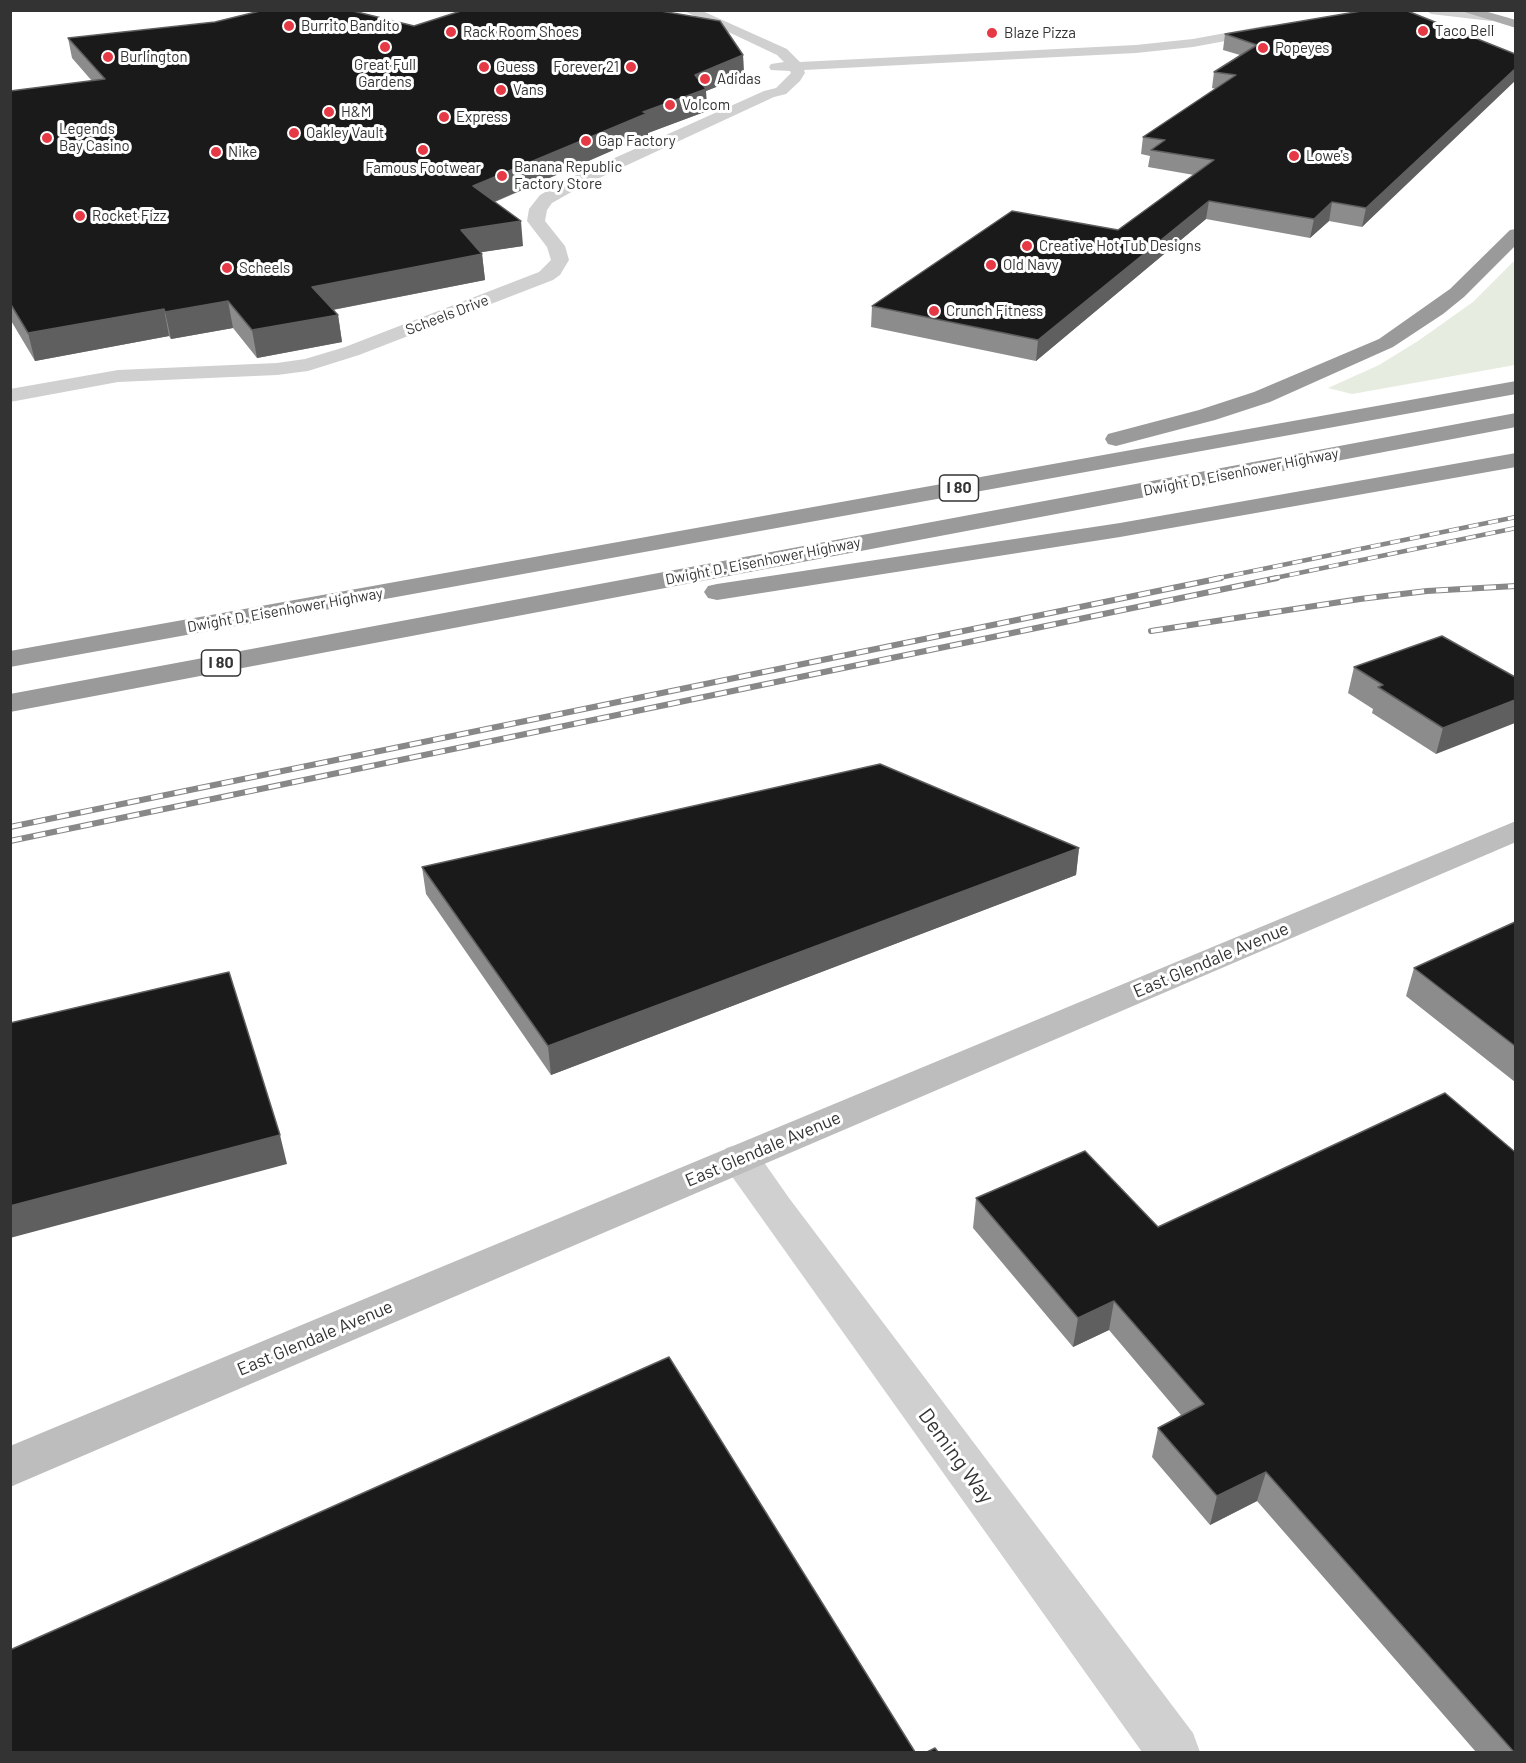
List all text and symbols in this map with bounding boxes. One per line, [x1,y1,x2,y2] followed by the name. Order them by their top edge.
[301,17,400,35] place label: Burrito Bandito
[282,19,296,33] marker: Burrito Bandito
[1435,22,1494,40] place label: Taco Bell
[463,23,579,41] place label: Rack Room Shoes
[1004,24,1076,42] place label: Blaze Pizza
[1416,24,1430,38] marker: Taco Bell
[444,25,458,39] marker: Rack Room Shoes
[985,26,999,40] marker: Blaze Pizza
[1275,39,1329,57] place label: Popeyes
[378,40,392,54] marker: Great Full Gardens
[1256,41,1270,55] marker: Popeyes
[120,48,188,66] place label: Burlington
[101,50,115,64] marker: Burlington
[354,56,416,91] place label: Great Full Gardens
[496,58,535,76] place label: Guess
[553,58,619,76] place label: Forever 21
[477,60,491,74] marker: Guess
[624,60,638,74] marker: Forever 21
[717,70,761,88] place label: Adidas
[698,72,712,86] marker: Adidas
[513,81,544,99] place label: Vans
[494,83,508,97] marker: Vans
[682,96,730,114] place label: Volcom
[663,98,677,112] marker: Volcom
[341,103,371,121] place label: H&M
[322,105,336,119] marker: H&M
[456,108,508,126] place label: Express
[437,110,451,124] marker: Express
[59,120,130,155] place label: Legends Bay Casino
[306,124,384,142] place label: Oakley Vault
[287,126,301,140] marker: Oakley Vault
[40,131,54,145] marker: Legends Bay Casino
[598,132,676,150] place label: Gap Factory
[579,134,593,148] marker: Gap Factory
[228,143,257,161] place label: Nike
[416,143,430,157] marker: Famous Footwear
[209,145,223,159] marker: Nike
[1306,147,1349,165] place label: Lowe's
[1287,149,1301,163] marker: Lowe's
[514,158,622,193] place label: Banana Republic Factory Store
[365,159,481,177] place label: Famous Footwear
[495,169,509,183] marker: Banana Republic Factory Store
[92,207,166,225] place label: Rocket Fizz
[73,209,87,223] marker: Rocket Fizz
[1039,237,1201,255] place label: Creative Hot Tub Designs
[1020,239,1034,253] marker: Creative Hot Tub Designs
[1003,256,1059,274] place label: Old Navy
[984,258,998,272] marker: Old Navy
[239,259,290,277] place label: Scheels
[220,261,234,275] marker: Scheels
[403,291,491,339] street label: Scheels Drive
[946,302,1043,320] place label: Crunch Fitness
[927,304,941,318] marker: Crunch Fitness
[1142,444,1340,500] street label: Dwight D. Eisenhower Highway
[940,475,978,501] road number: I 80
[664,533,862,589] street label: Dwight D. Eisenhower Highway
[186,584,384,636] street label: Dwight D. Eisenhower Highway
[202,650,240,676] road number: I 80
[1130,917,1292,1003] street label: East Glendale Avenue
[682,1106,844,1192] street label: East Glendale Avenue
[234,1295,396,1381] street label: East Glendale Avenue
[913,1404,999,1508] street label: Deming Way

